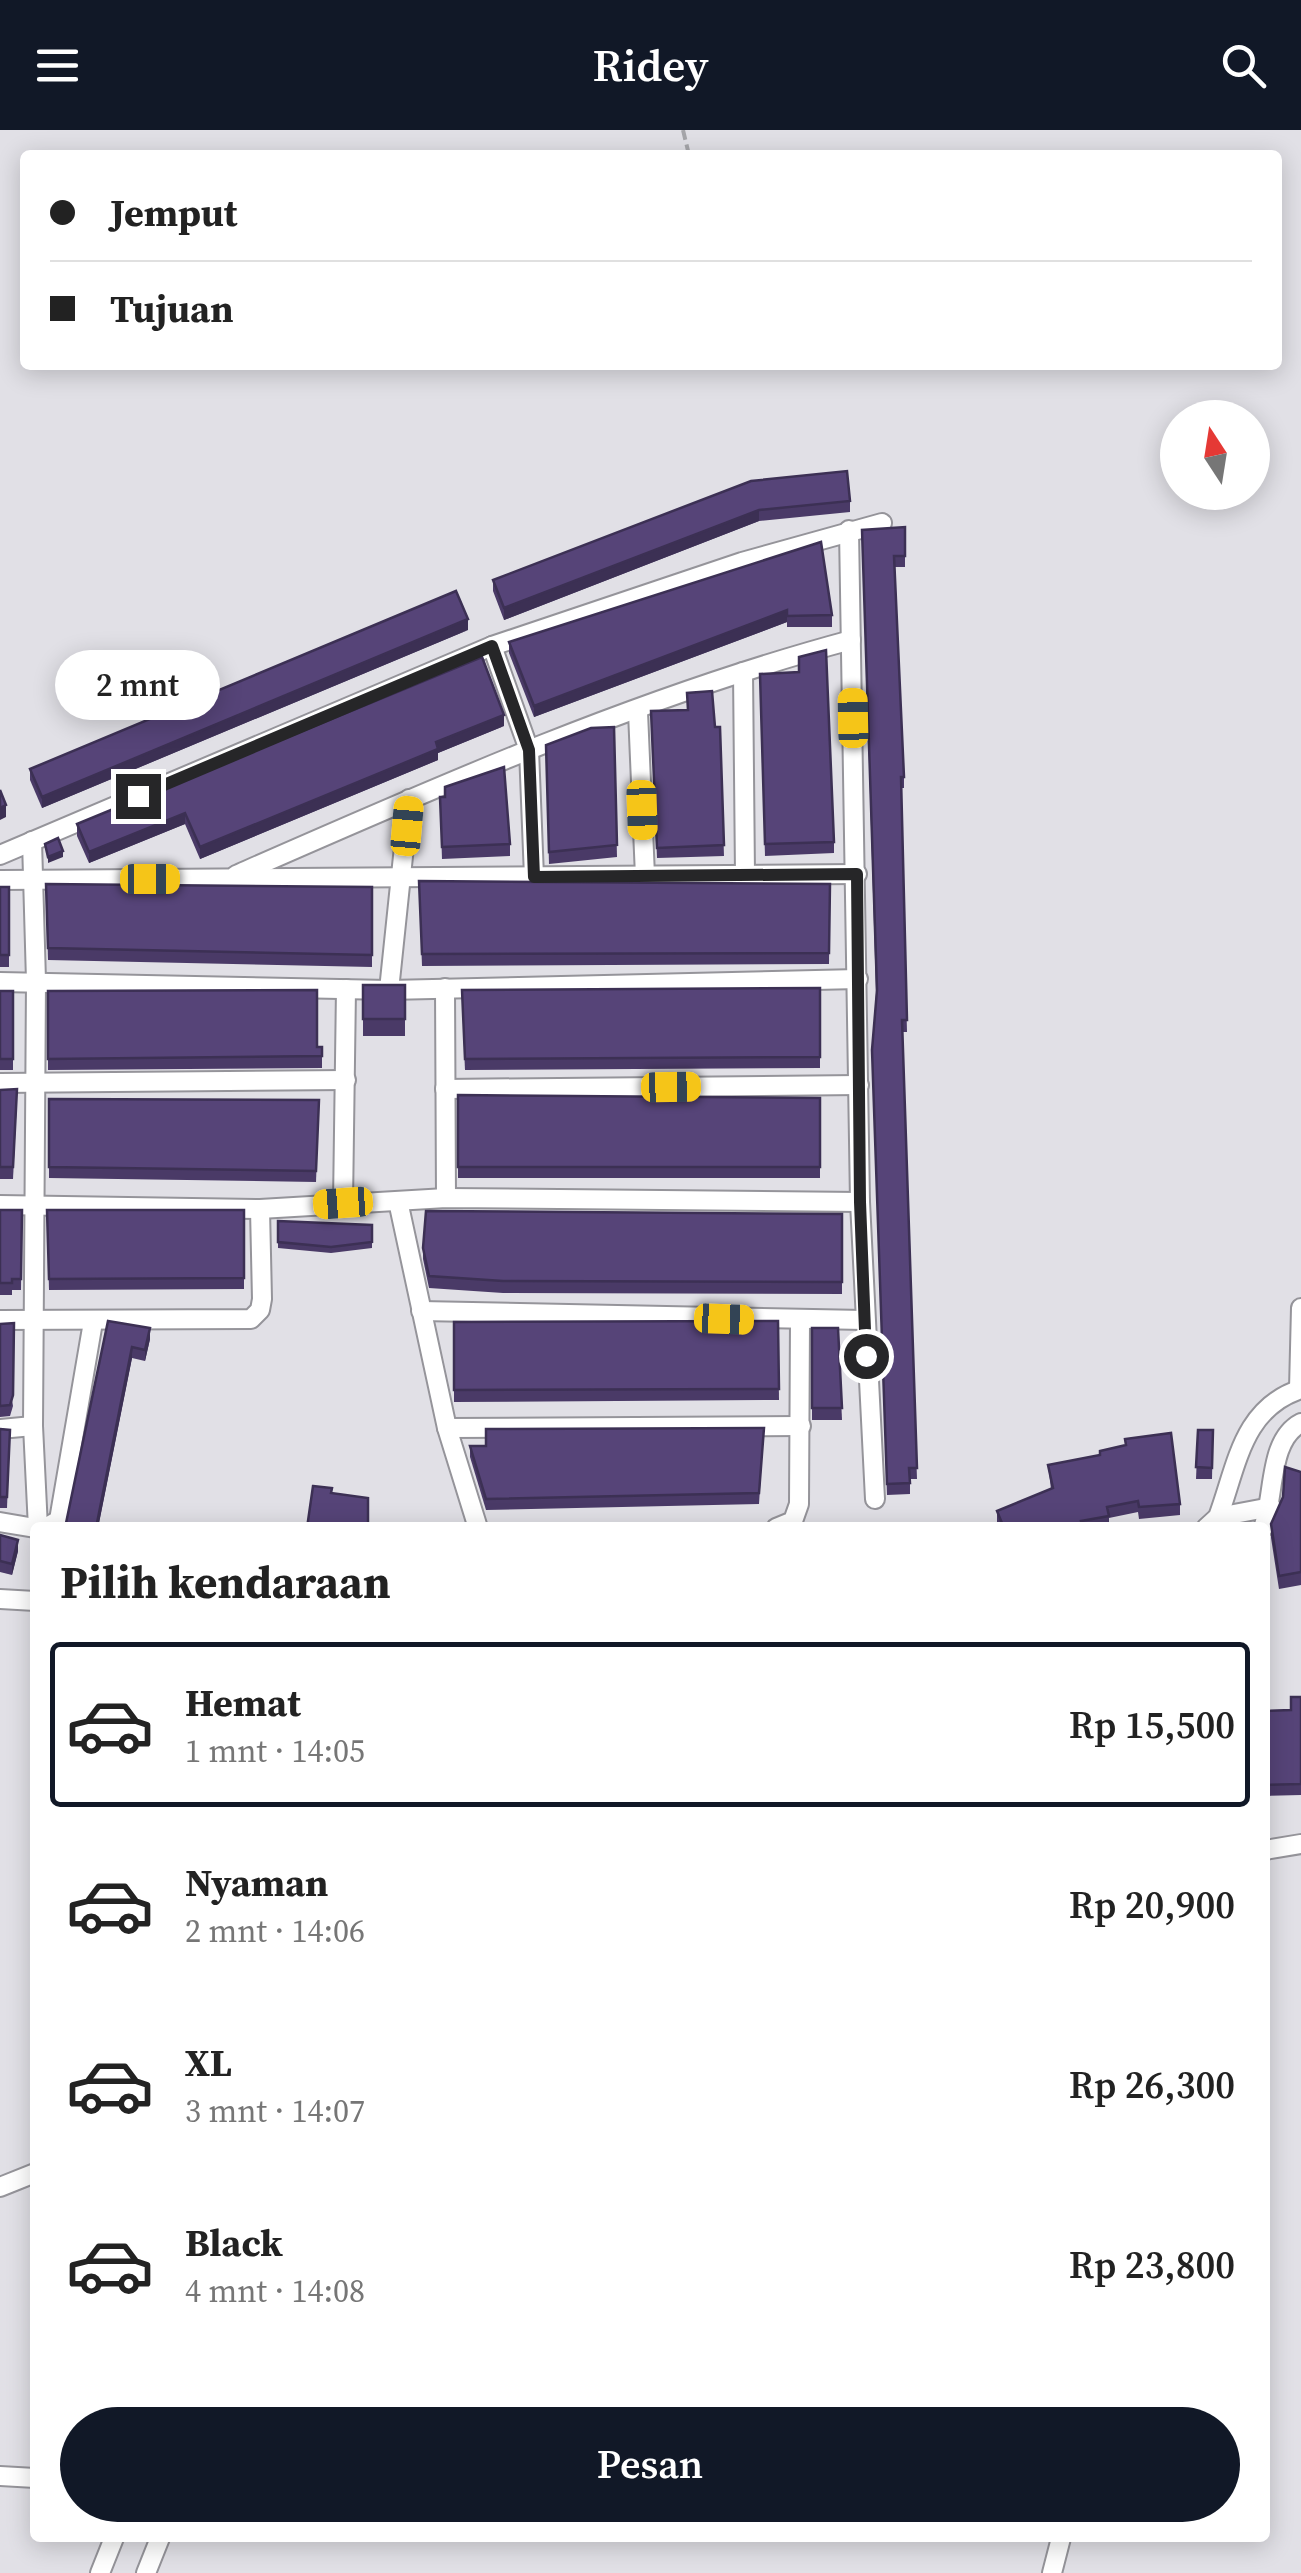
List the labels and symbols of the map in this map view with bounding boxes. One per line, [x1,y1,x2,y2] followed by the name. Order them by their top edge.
[1160,400,1270,510] north arrow
[56,651,220,721] callout: 2 mnt
[837,688,869,748] car
[116,774,161,819] route end
[626,779,658,841] car
[389,795,425,857] car
[120,864,180,894] car
[641,1071,701,1103] car
[312,1186,374,1220] car
[693,1303,755,1335] car
[844,1334,889,1379] route start

